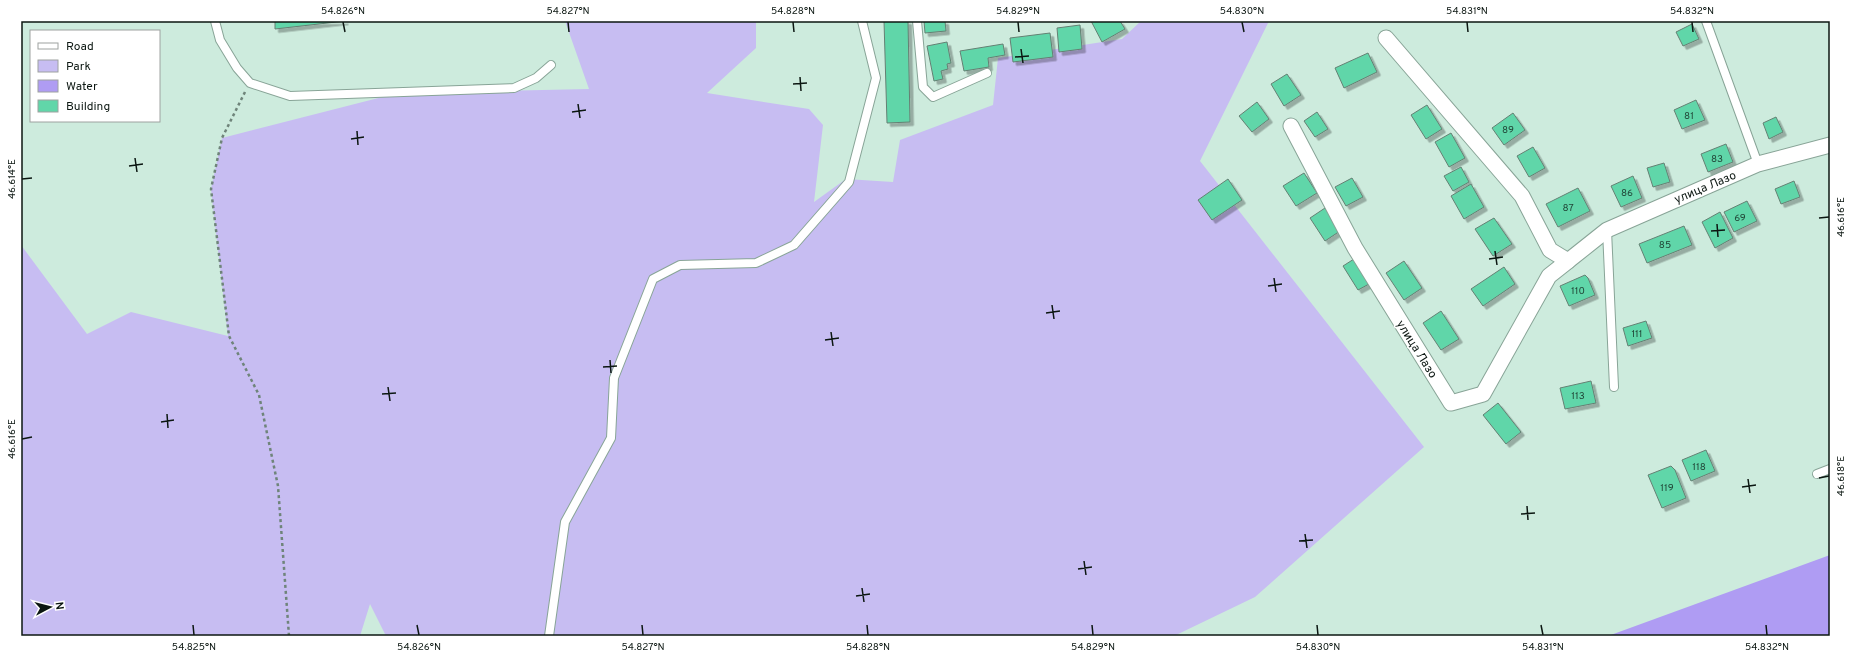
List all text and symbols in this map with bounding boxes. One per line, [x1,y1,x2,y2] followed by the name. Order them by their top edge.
[321,5,365,18] text: 54.826°N
[546,5,590,18] text: 54.827°N
[771,5,815,18] text: 54.828°N
[996,5,1040,18] text: 54.829°N
[1220,5,1264,18] text: 54.830°N
[1446,5,1488,18] text: 54.831°N
[1670,5,1714,18] text: 54.832°N
[30,30,160,122] legend
[66,39,94,55] text: Road
[66,59,91,75] text: Park
[66,79,98,95] text: Water
[66,99,110,115] text: Building
[1684,110,1694,123] house number: 81
[1502,124,1514,137] house number: 89
[1711,153,1723,166] house number: 83
[6,159,19,199] text: 46.614°E
[1672,168,1739,208] street label: улица Лазо
[1621,187,1633,200] house number: 86
[1835,197,1848,237] text: 46.616°E
[1562,202,1574,215] house number: 87
[1734,212,1746,225] house number: 69
[1659,239,1671,252] house number: 85
[1571,285,1585,298] house number: 110
[1392,317,1441,382] street label: улица Лазо
[1631,328,1643,341] house number: 111
[1571,390,1585,403] house number: 113
[6,419,19,459] text: 46.616°E
[1835,456,1848,496] text: 46.618°E
[1692,461,1706,474] house number: 118
[1660,482,1674,495] house number: 119
[30,587,70,627] north arrow
[52,601,66,611] text: N
[172,641,216,654] text: 54.825°N
[397,641,441,654] text: 54.826°N
[621,641,665,654] text: 54.827°N
[846,641,890,654] text: 54.828°N
[1071,641,1115,654] text: 54.829°N
[1296,641,1340,654] text: 54.830°N
[1522,641,1564,654] text: 54.831°N
[1745,641,1789,654] text: 54.832°N

